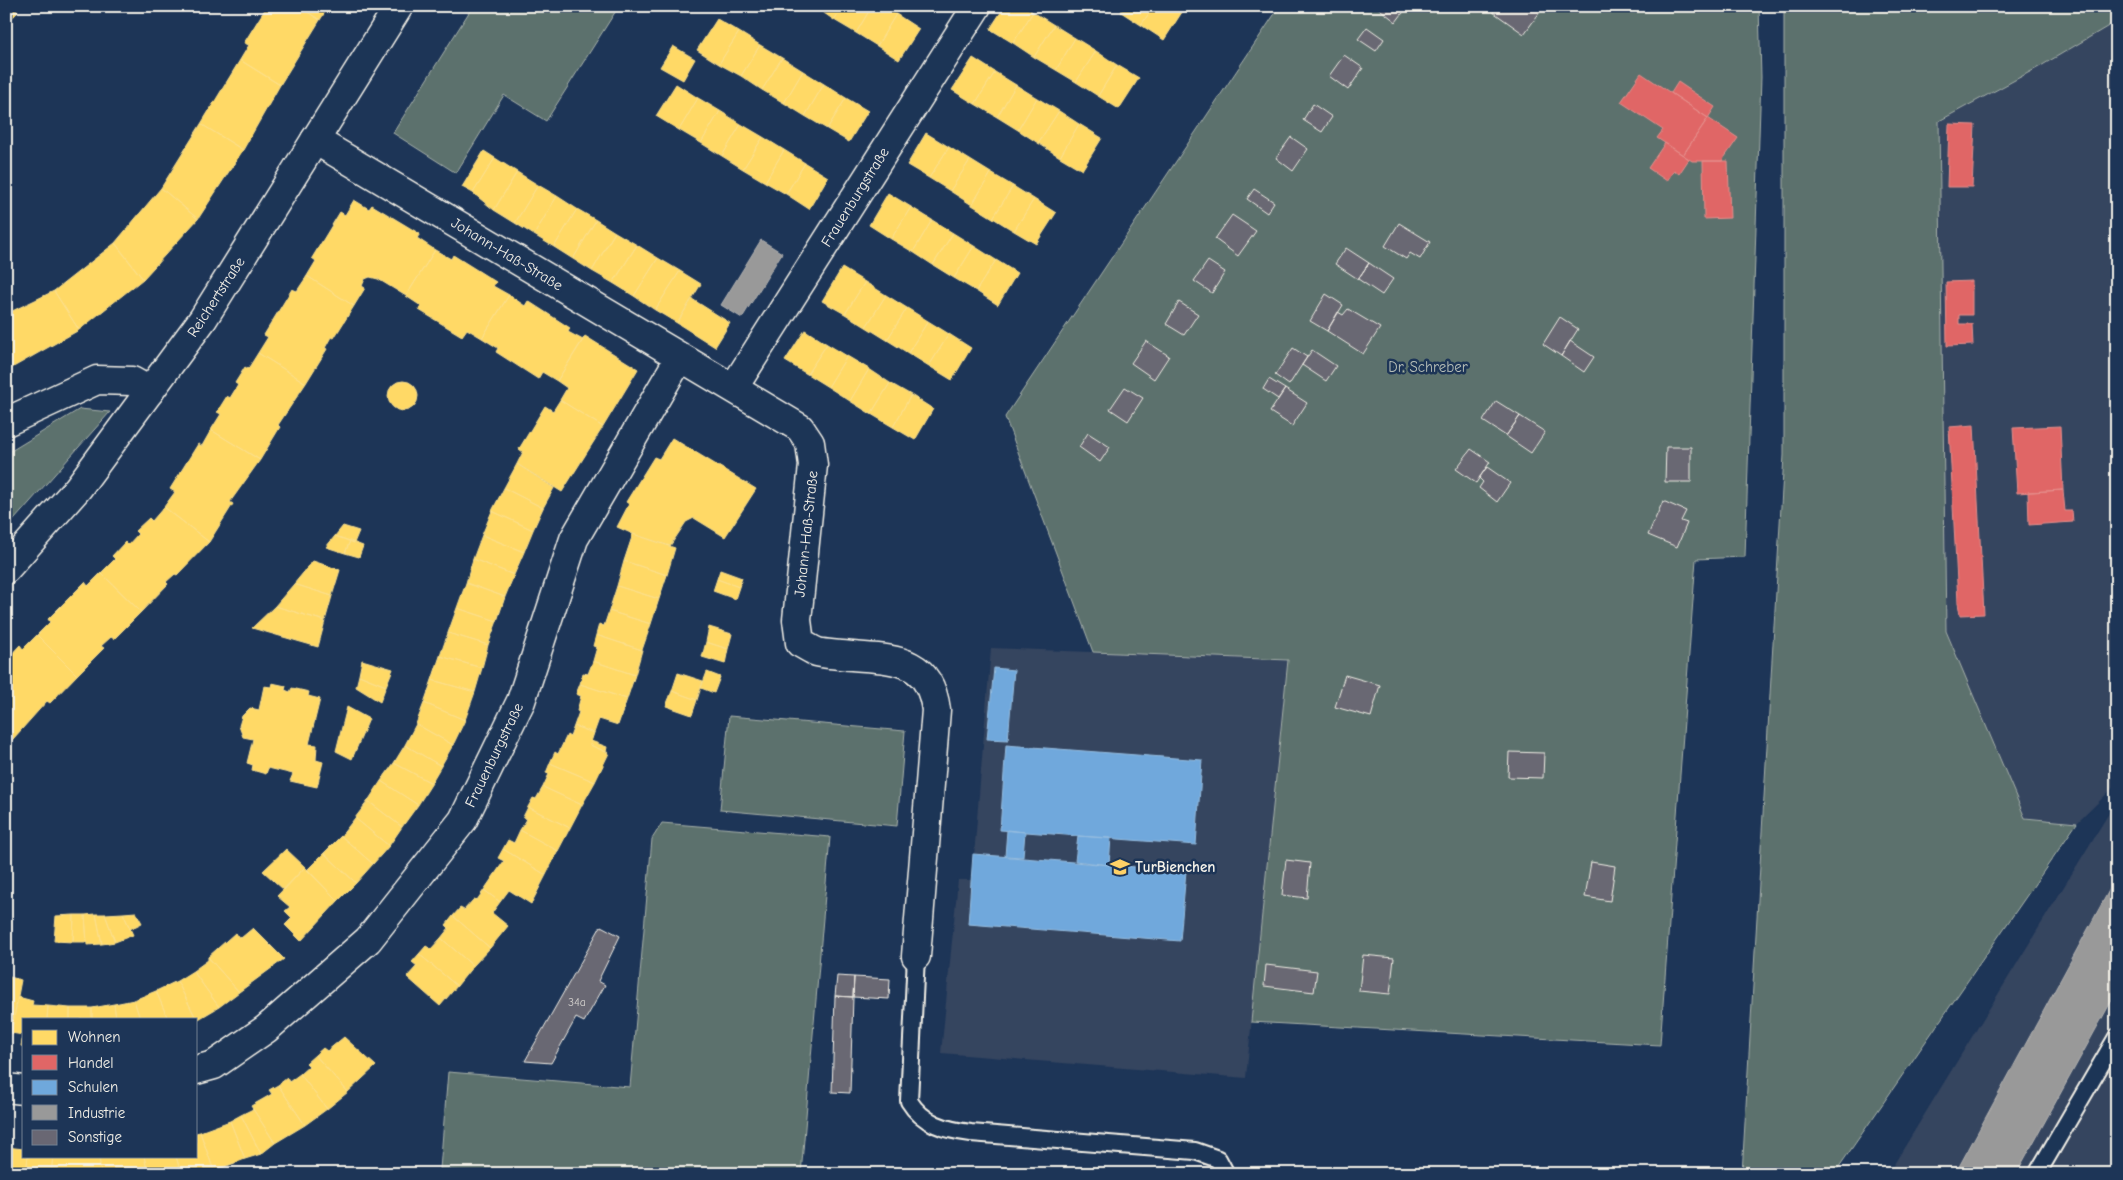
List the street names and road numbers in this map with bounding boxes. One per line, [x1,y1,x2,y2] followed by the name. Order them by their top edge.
[817,143,893,250] street label: Frauenburgstraße
[448,214,567,295] street label: Johann-Haß-Straße
[183,253,249,341] street label: Reichertstraße
[790,469,822,598] street label: Johann-Haß-Straße
[461,699,527,810] street label: Frauenburgstraße

